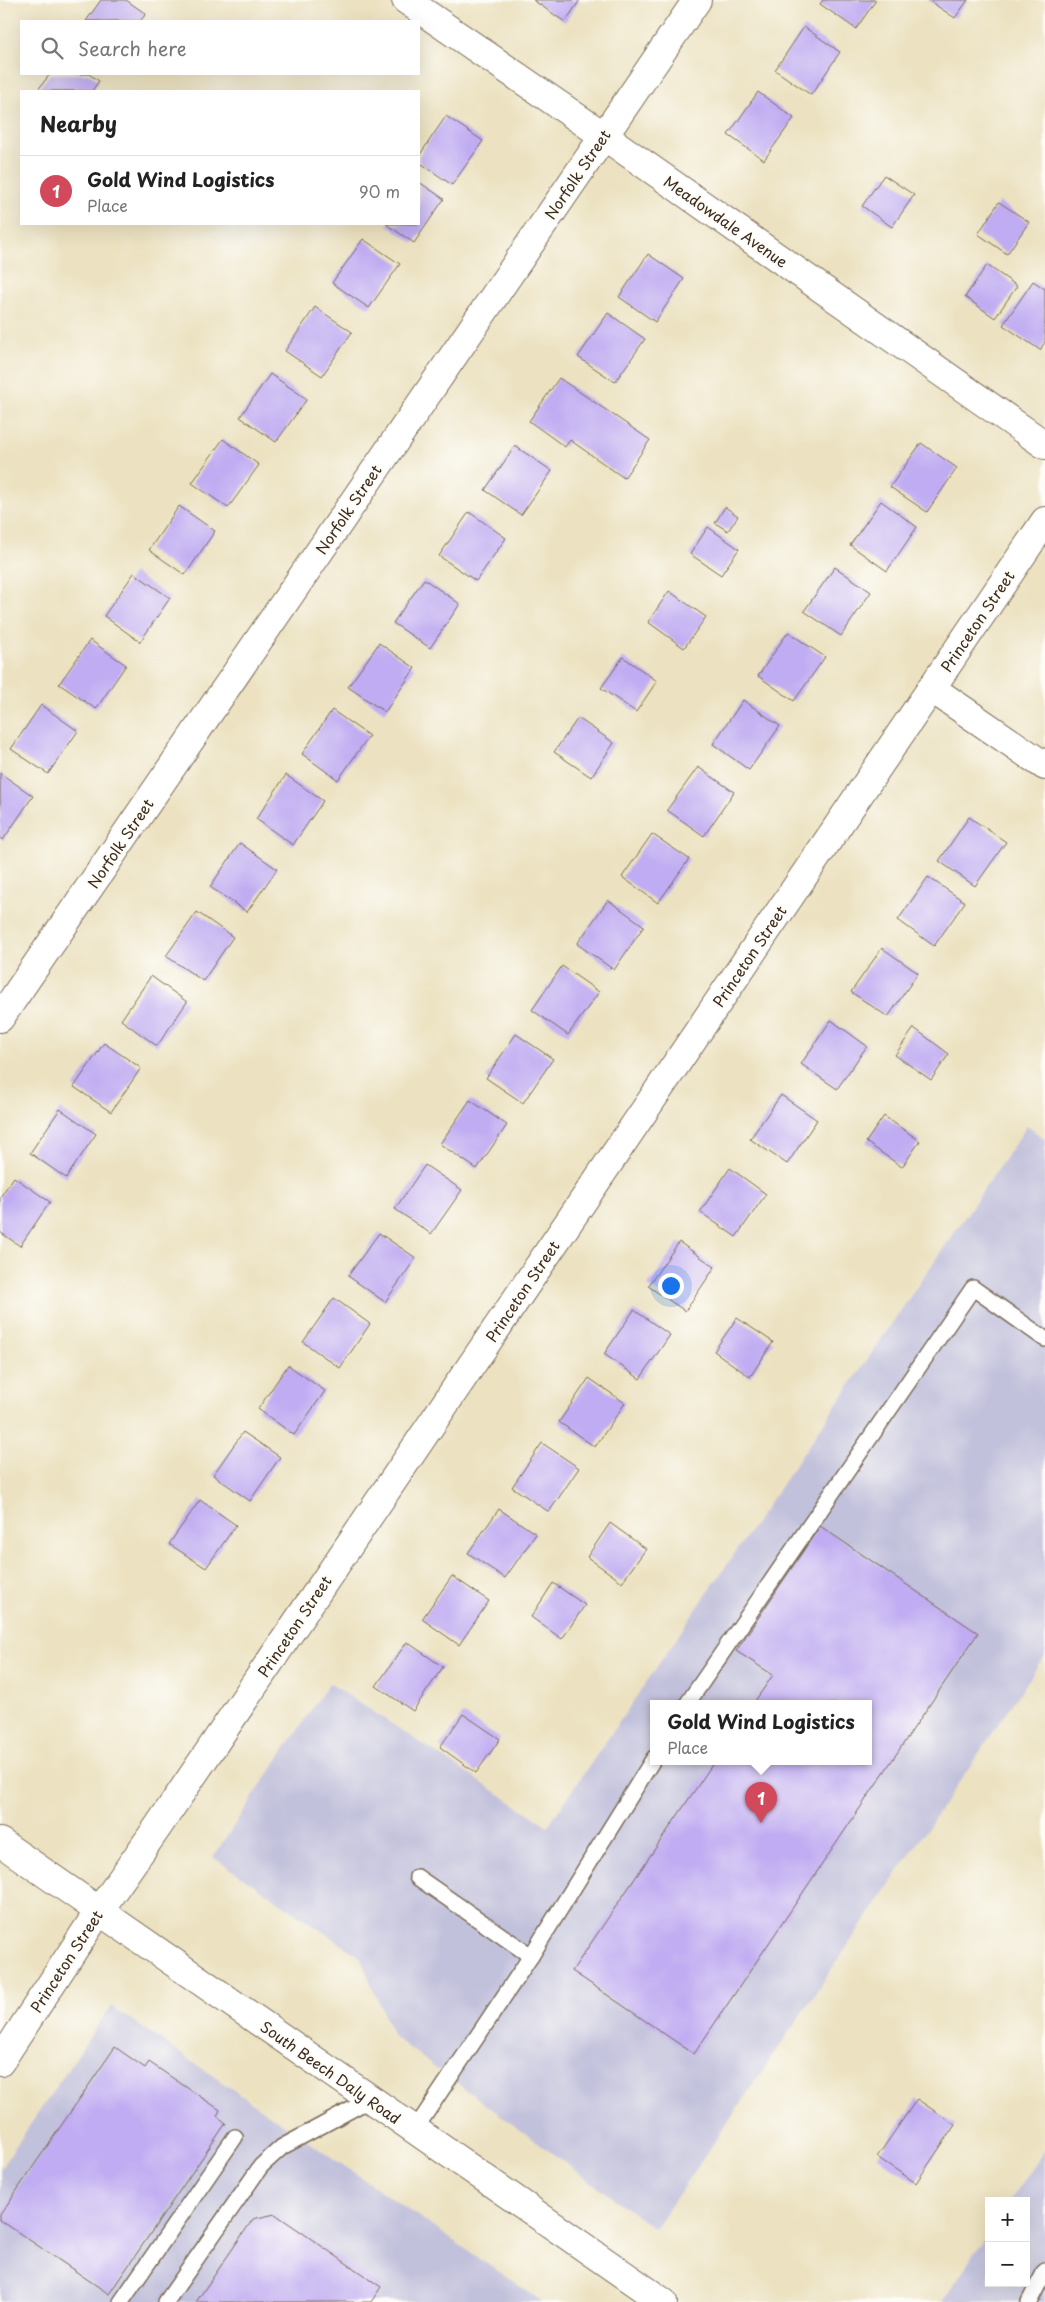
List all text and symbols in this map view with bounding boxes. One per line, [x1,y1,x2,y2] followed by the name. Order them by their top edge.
[20,20,420,75] search box
[38,34,66,62] icon: search
[78,34,187,62] text: Search here
[40,107,117,139] text: Nearby
[538,125,616,223] street label: Norfolk Street
[87,165,275,193] text: Gold Wind Logistics
[659,170,793,272] street label: Meadowdale Avenue
[52,179,60,203] text: 1
[359,179,400,203] text: 90 m
[87,193,128,217] text: Place
[309,460,387,558] street label: Norfolk Street
[934,566,1020,676] street label: Princeton Street
[81,794,159,892] street label: Norfolk Street
[706,901,792,1011] street label: Princeton Street
[479,1236,565,1346] street label: Princeton Street
[658,1273,684,1299] your location
[251,1571,337,1681] street label: Princeton Street
[650,1700,872,1765] popup
[667,1707,855,1735] text: Gold Wind Logistics
[667,1735,708,1759] text: Place
[745,1782,777,1823] pin: 1
[24,1905,108,2017] street label: Princeton Street
[256,2015,406,2129] street label: South Beech Daly Road
[985,2197,1030,2287] map controls
[985,2197,1030,2242] button: +
[985,2242,1030,2287] button: −

